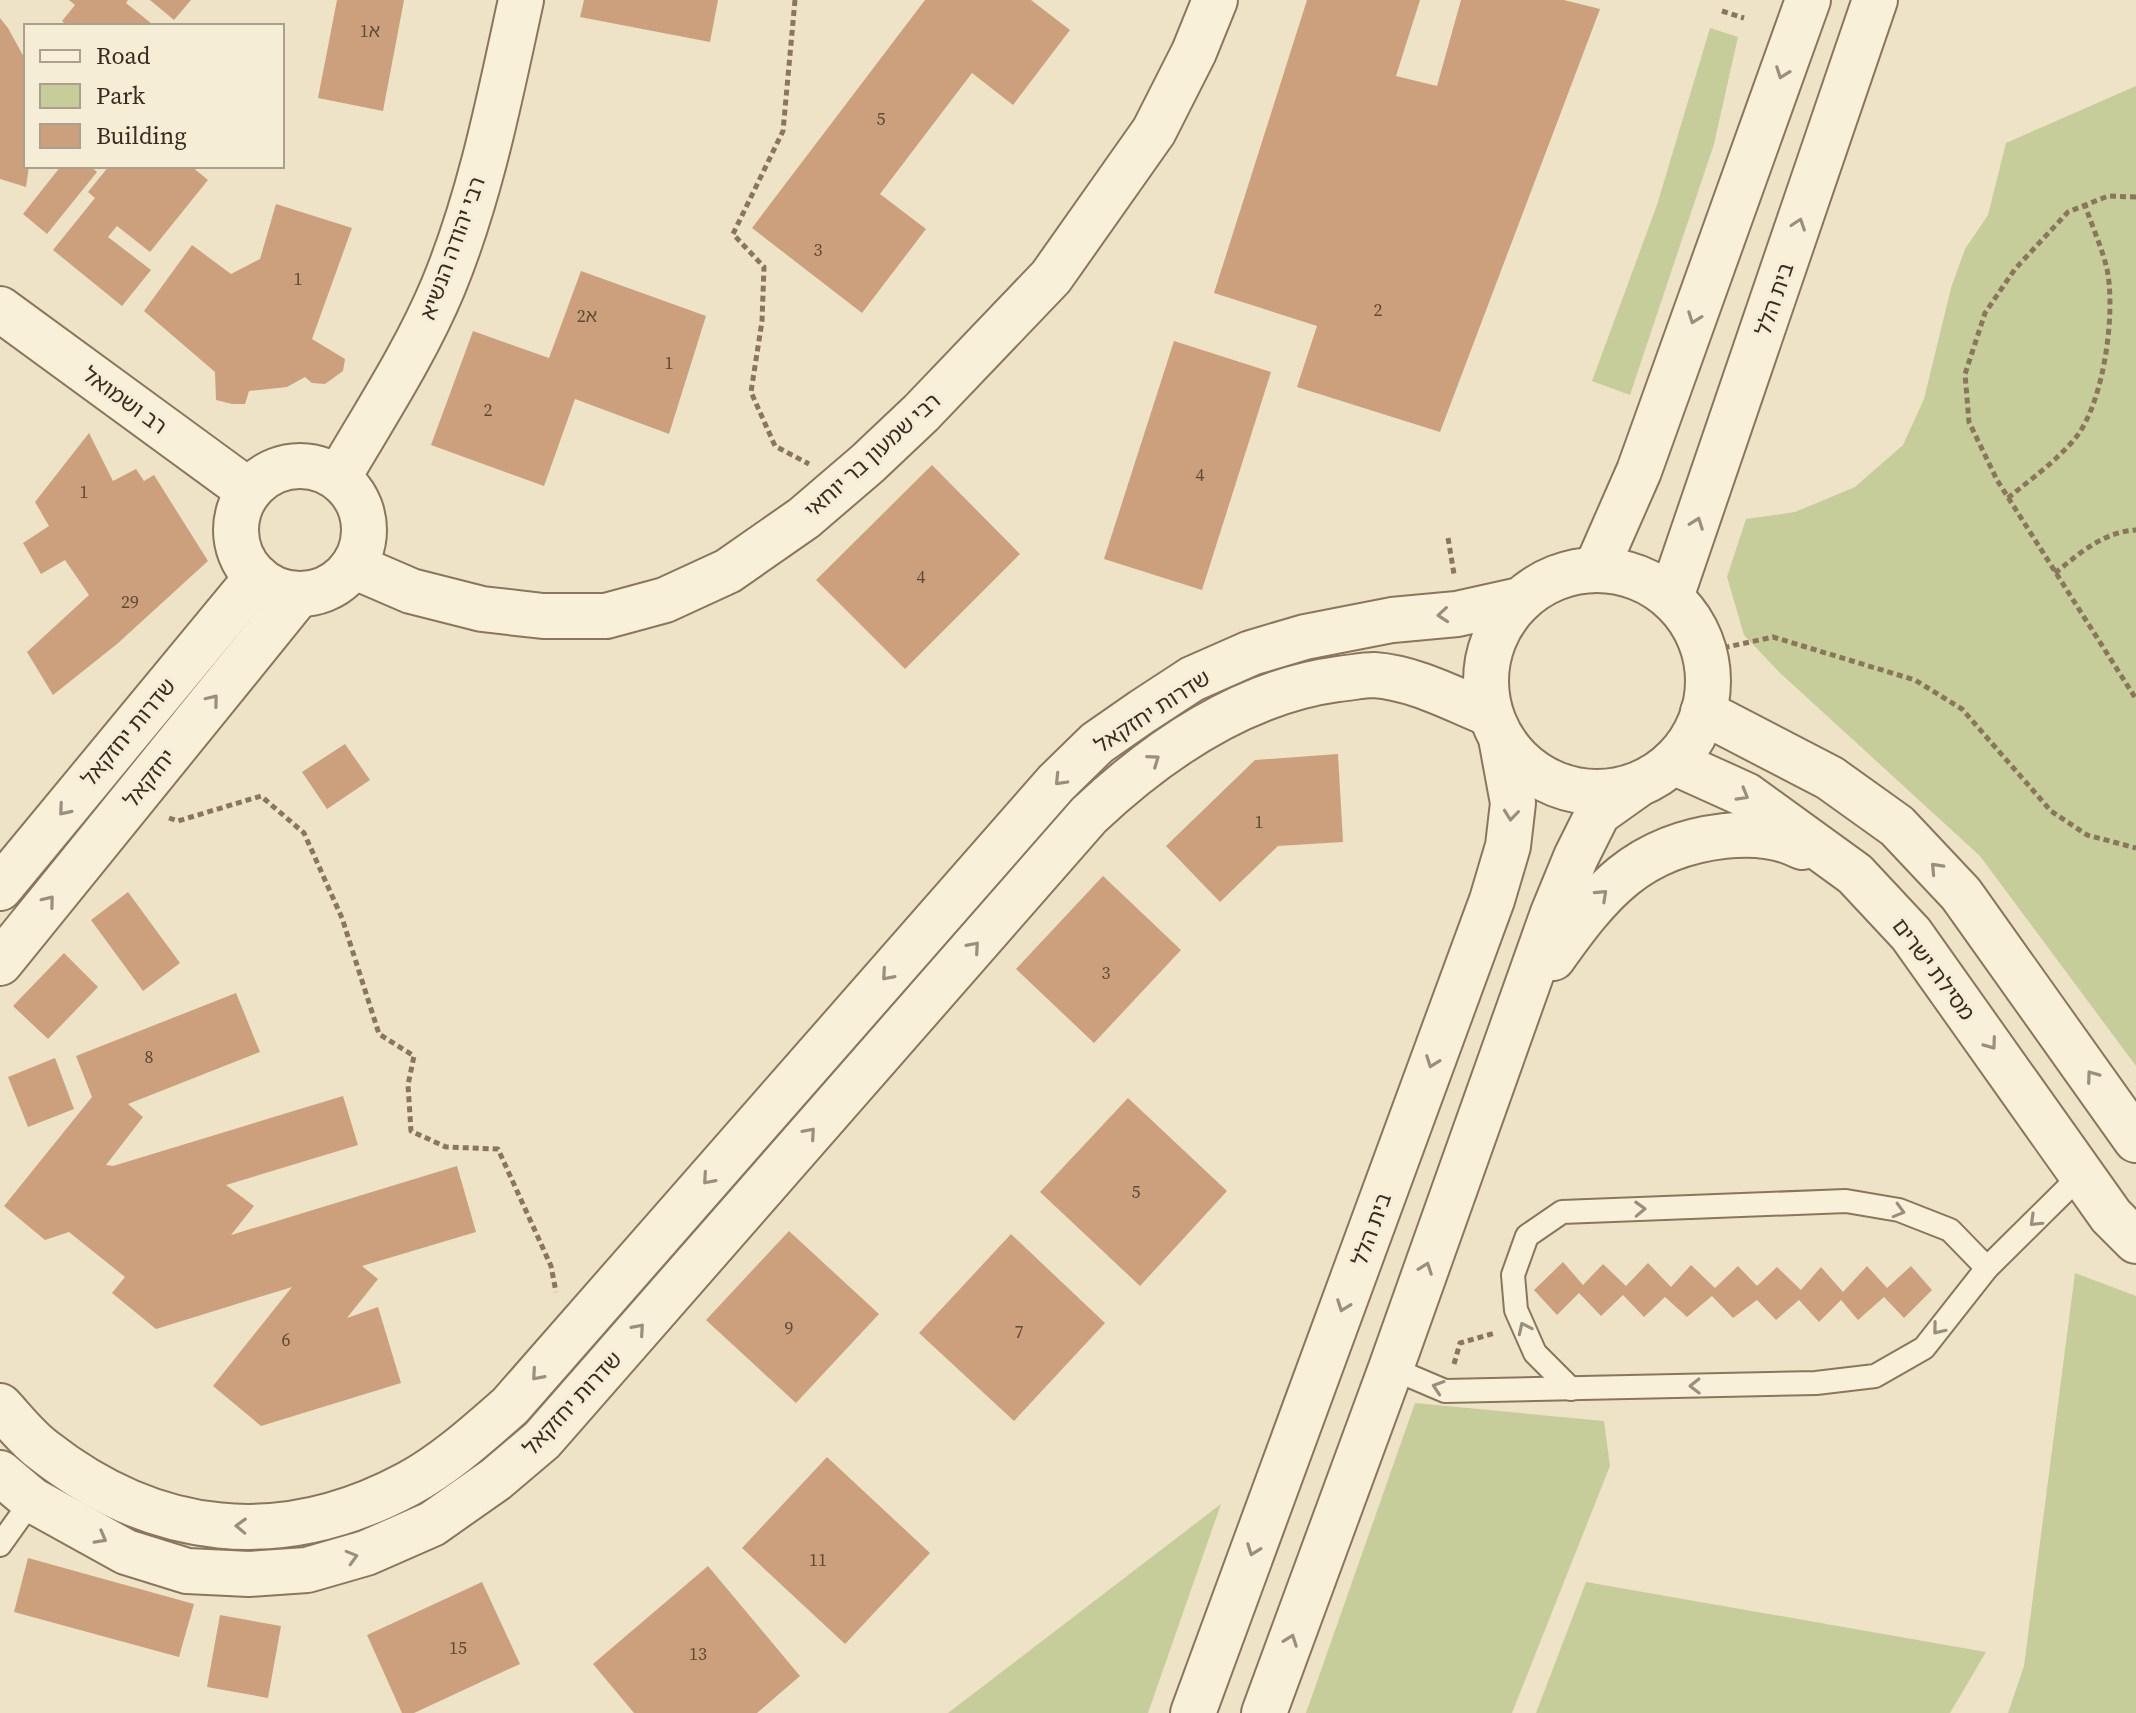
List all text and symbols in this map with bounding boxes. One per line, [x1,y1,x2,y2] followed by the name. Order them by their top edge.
[360,18,380,43] house number: 1א
[24,24,284,168] legend
[96,39,151,72] text: Road
[1775,66,1792,80] one-way arrow
[96,79,146,112] text: Park
[877,106,886,131] house number: 5
[96,119,187,152] text: Building
[412,172,492,324] street label: רבי יהודה הנשיא
[1789,218,1805,232] one-way arrow
[814,237,823,262] house number: 3
[1748,258,1800,340] street label: בית הלל
[294,266,303,291] house number: 1
[1374,297,1383,322] house number: 2
[577,303,597,328] house number: 2א
[1687,310,1704,324] one-way arrow
[665,350,674,375] house number: 1
[77,359,173,441] street label: רב ושמואל
[797,386,947,524] street label: רבי שמעון בר יוחאי
[484,397,493,422] house number: 2
[1196,462,1205,487] house number: 4
[80,479,89,504] house number: 1
[1687,517,1703,531] one-way arrow
[917,564,926,589] house number: 4
[121,589,139,614] house number: 29
[1436,607,1449,624] one-way arrow
[1088,662,1216,760] street label: שדרות יחזקאל
[75,673,181,791] street label: שדרות יחזקאל
[203,695,218,709] one-way arrow
[118,744,180,812] street label: יחזקאל
[1145,756,1159,770] one-way arrow
[1054,771,1069,785] one-way arrow
[1735,785,1749,801] one-way arrow
[59,801,74,815] one-way arrow
[1255,809,1264,834] house number: 1
[1503,809,1520,822] one-way arrow
[1932,862,1946,877] one-way arrow
[1593,890,1607,905] one-way arrow
[39,896,53,911] one-way arrow
[1886,912,1982,1026] street label: מסילת ישרים
[964,941,979,956] one-way arrow
[1102,960,1111,985] house number: 3
[883,965,897,980] one-way arrow
[1981,1035,1995,1050] one-way arrow
[145,1044,154,1069] house number: 8
[1426,1054,1442,1068] one-way arrow
[2087,1070,2101,1085] one-way arrow
[800,1128,814,1143] one-way arrow
[703,1170,718,1185] one-way arrow
[1132,1179,1141,1204] house number: 5
[1344,1188,1398,1270] street label: בית הלל
[1634,1200,1647,1217] one-way arrow
[1891,1202,1905,1219] one-way arrow
[2030,1212,2044,1226] one-way arrow
[1417,1262,1433,1276] one-way arrow
[1336,1298,1352,1312] one-way arrow
[785,1315,794,1340] house number: 9
[1015,1319,1024,1344] house number: 7
[1934,1320,1948,1335] one-way arrow
[1518,1322,1534,1336] one-way arrow
[629,1324,643,1339] one-way arrow
[282,1327,291,1352] house number: 6
[516,1344,628,1462] street label: שדרות יחזקאל
[532,1366,547,1381] one-way arrow
[1688,1377,1701,1395] one-way arrow
[1432,1380,1445,1396] one-way arrow
[234,1518,247,1535] one-way arrow
[92,1528,106,1544] one-way arrow
[1246,1542,1263,1556] one-way arrow
[809,1547,827,1572] house number: 11
[345,1550,359,1566] one-way arrow
[1281,1634,1298,1648] one-way arrow
[449,1635,467,1660] house number: 15
[689,1641,707,1666] house number: 13

